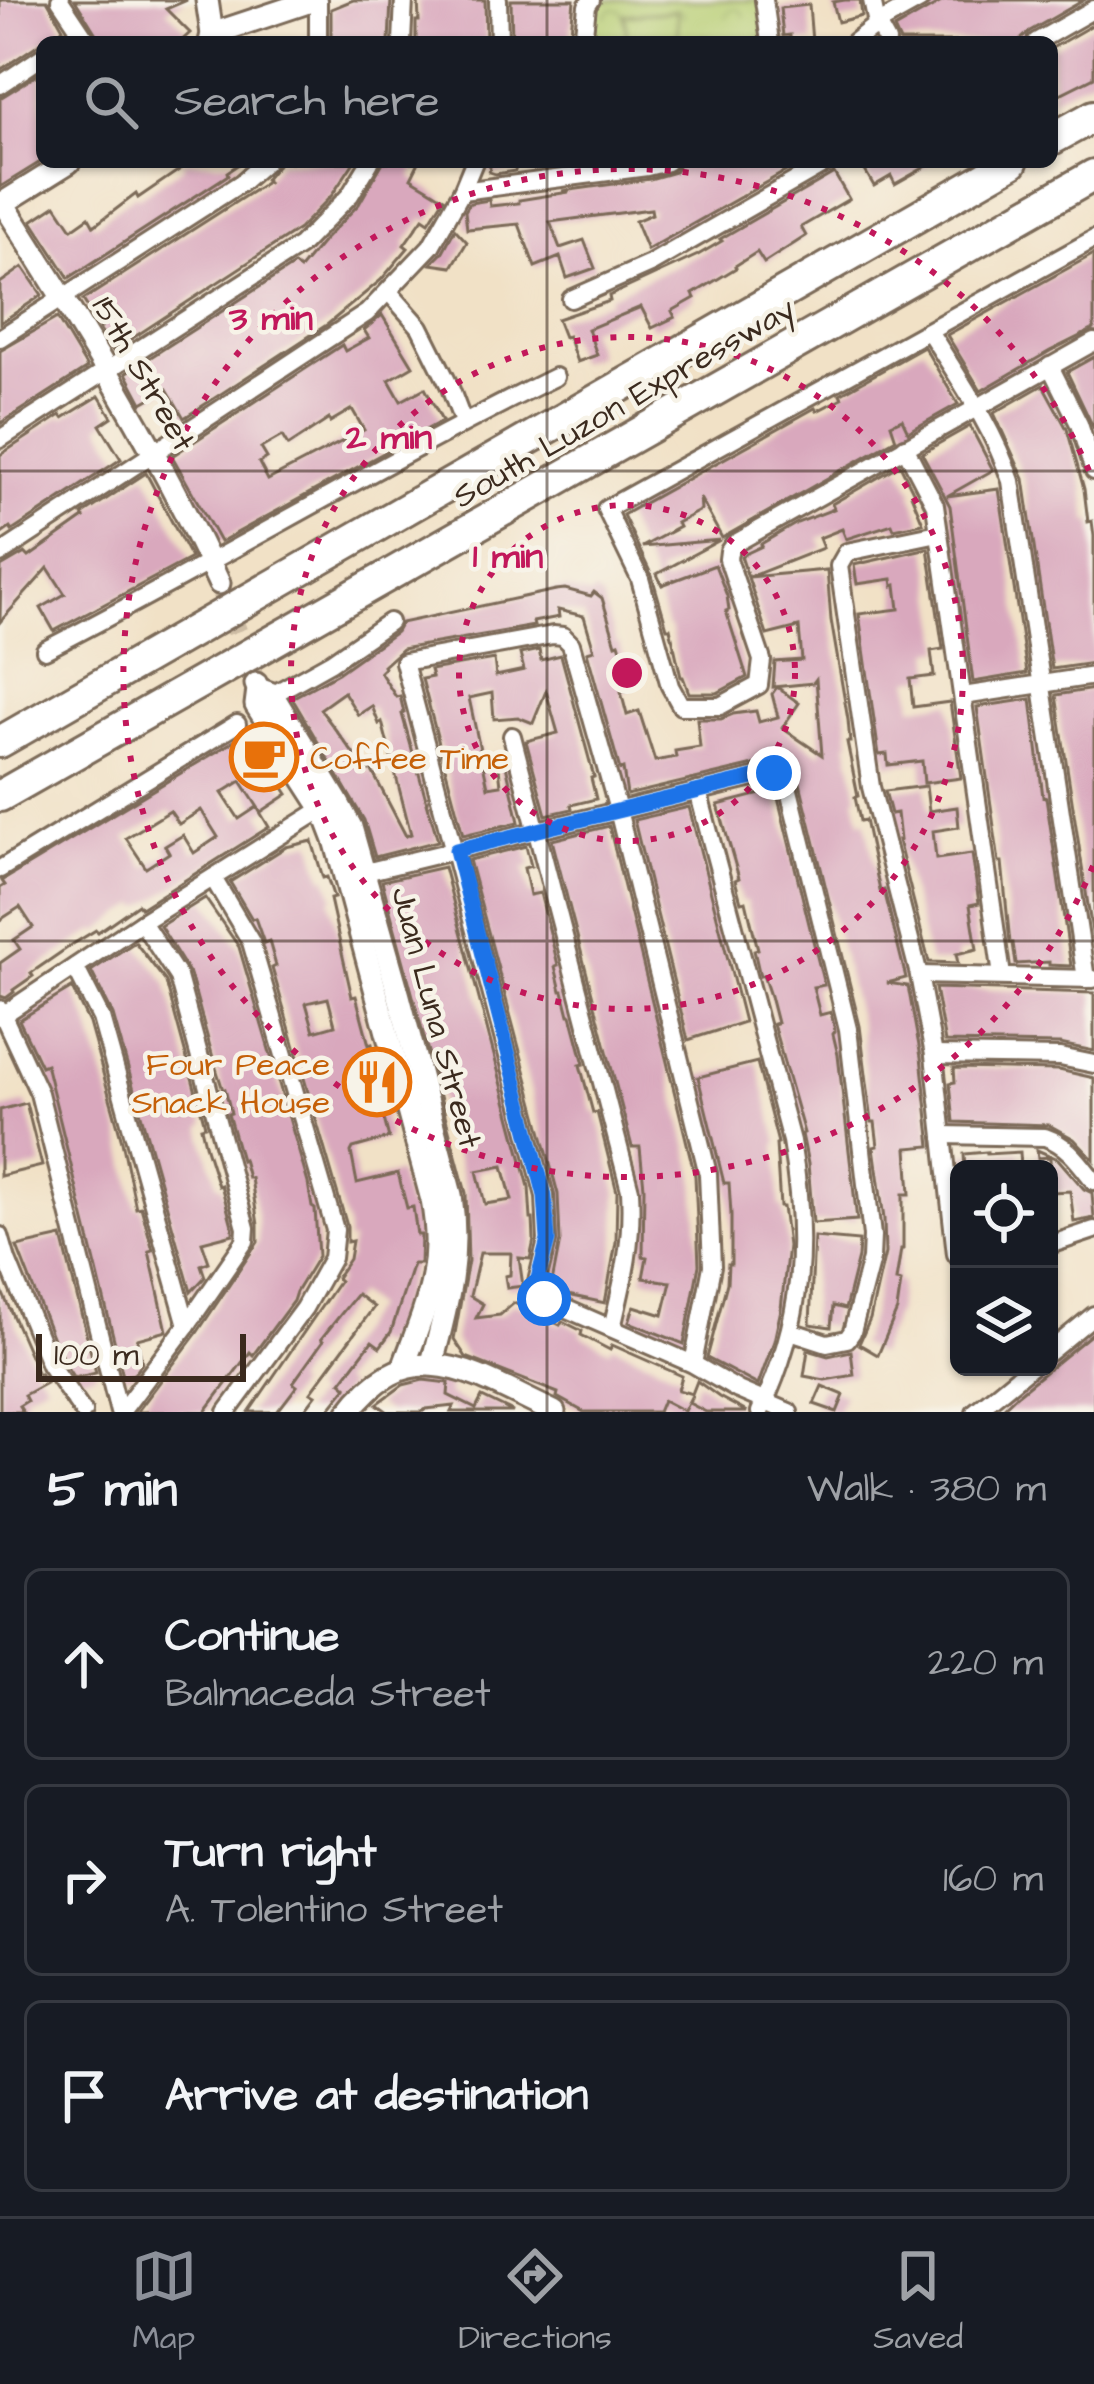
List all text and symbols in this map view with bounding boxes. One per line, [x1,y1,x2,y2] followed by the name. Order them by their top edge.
[36,36,1058,168] search box
[78,69,144,135] icon: search
[174,71,440,133] text: Search here
[445,286,804,520] street label: South Luzon Expressway
[80,288,206,460] street label: 15th Street
[228,293,313,344] text: 3 min
[345,412,432,463] text: 2 min
[473,531,543,582] text: 1 min
[606,652,648,694] centre of rings
[229,722,299,792] cafe icon: Coffee Time
[310,736,509,782] place label: Coffee Time
[747,746,801,800] route end
[379,882,493,1153] street label: Juan Luna Street
[131,1042,330,1126] place label: Four Peace Snack House
[342,1047,412,1117] restaurant icon: Four Peace Snack House
[950,1160,1058,1376] map controls
[950,1160,1058,1268] button: locate
[950,1268,1058,1376] button: layers
[517,1272,571,1326] route start
[36,1328,246,1381] scale bar
[54,1332,139,1378] text: 100 m
[48,1455,177,1526] text: 5 min
[807,1463,1046,1517] text: Walk · 380 m
[165,1606,339,1668] text: Continue
[51,1631,117,1697] icon: ahead
[928,1637,1043,1691] text: 220 m
[165,1668,490,1722] text: Balmaceda Street
[165,1822,377,1884] text: Turn right
[51,1847,117,1913] icon: right
[943,1853,1043,1907] text: 160 m
[165,1884,503,1938] text: A. Tolentino Street
[51,2063,117,2129] icon: arrive
[165,2065,588,2127] text: Arrive at destination
[131,2243,197,2361] tab: Map
[458,2243,612,2361] tab: Directions
[873,2243,963,2361] tab: Saved

